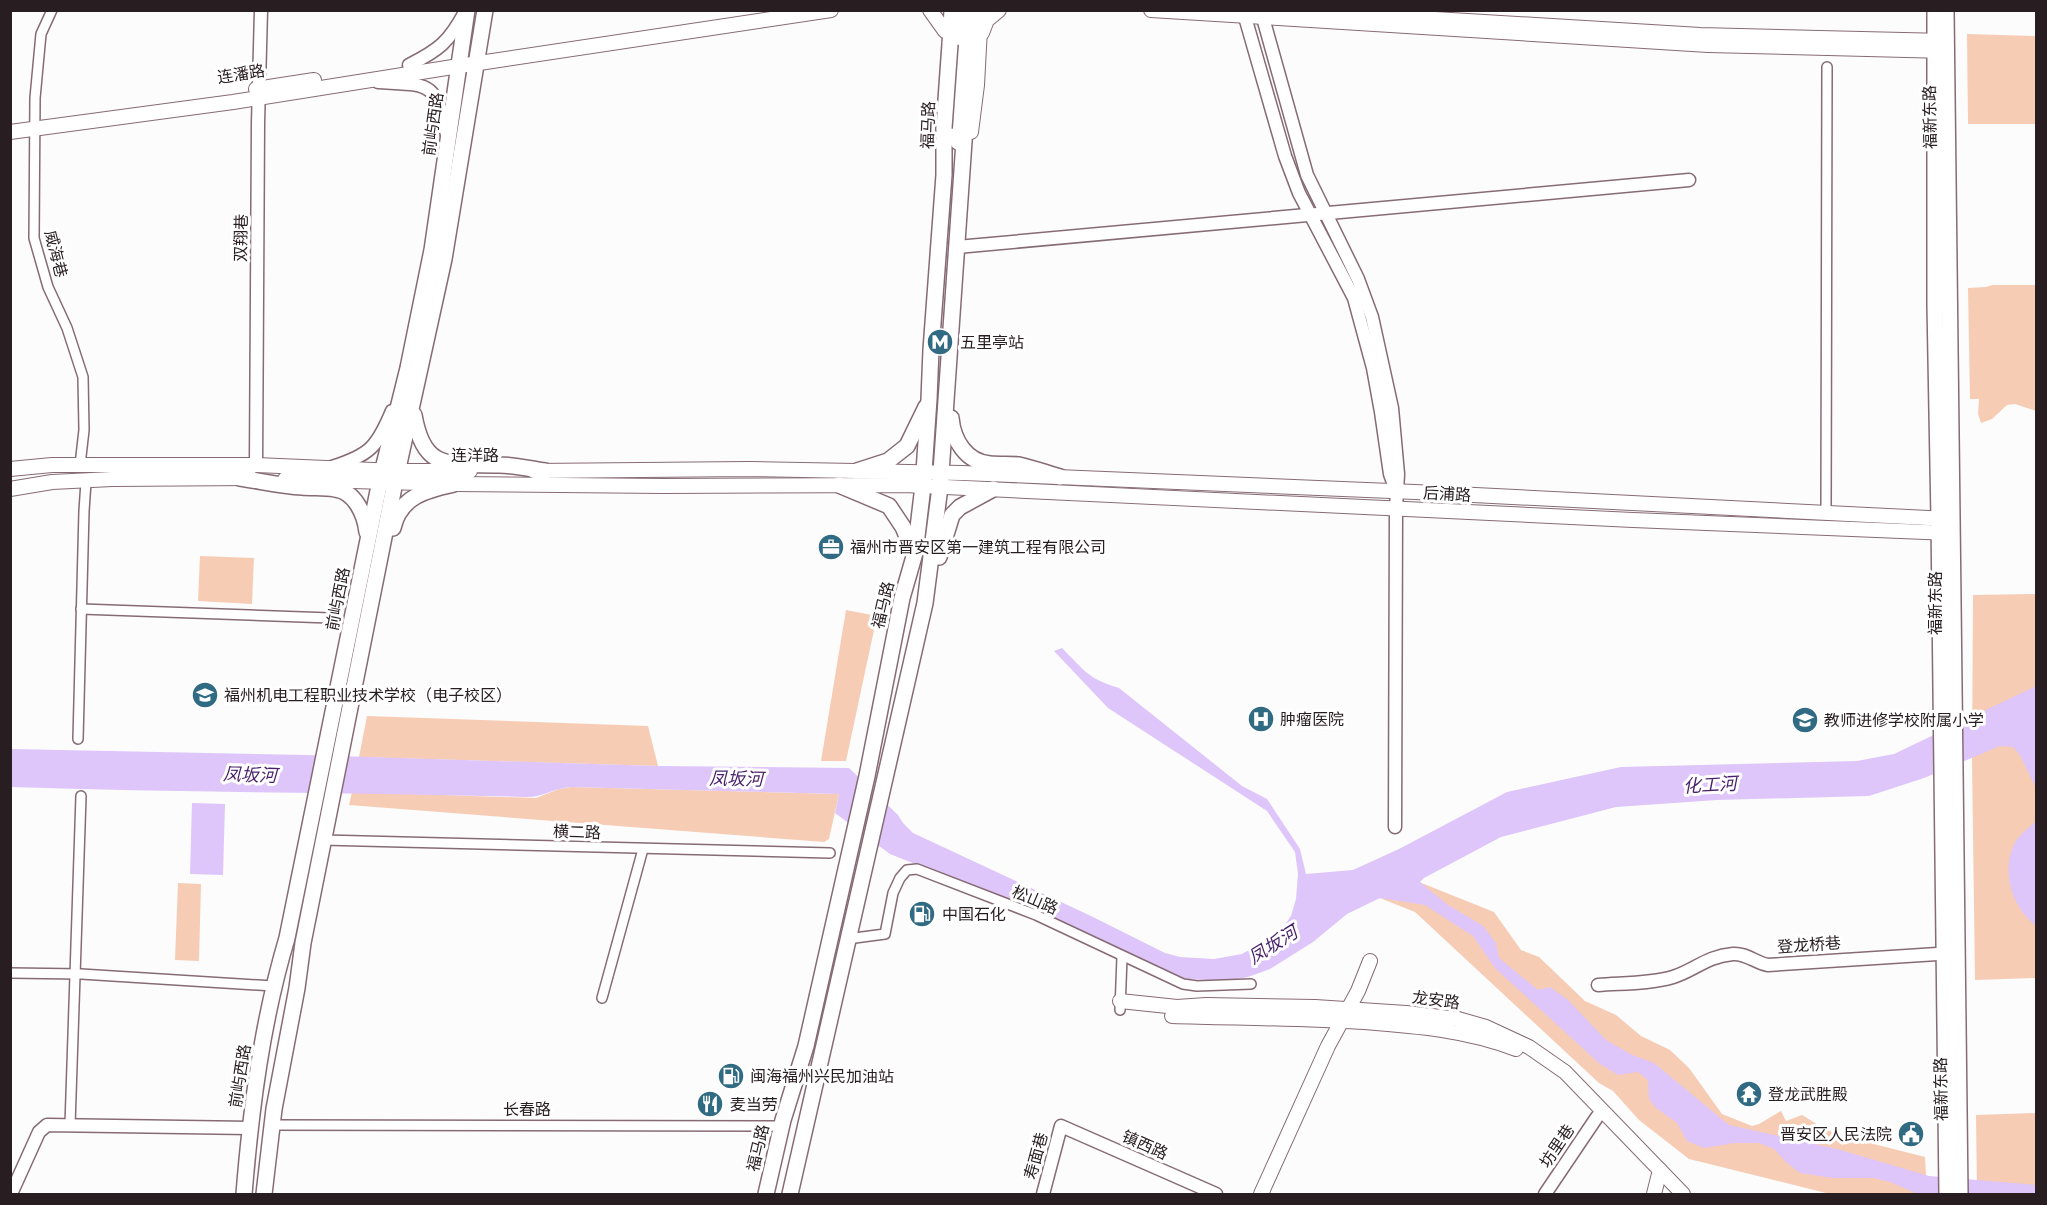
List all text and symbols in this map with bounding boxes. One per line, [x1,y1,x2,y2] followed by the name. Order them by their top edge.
[216,61,266,87] street label: 连潘路
[1920,85,1940,149] street label: 福新东路
[419,91,447,157] street label: 前屿西路
[918,101,938,149] street label: 福马路
[231,214,251,262] street label: 双翔巷
[41,228,71,280] street label: 威海巷
[925,327,955,357] metro station icon: 五里亭站
[960,333,1024,352] place label: 五里亭站
[451,446,499,465] street label: 连洋路
[1423,483,1471,505] street label: 后浦路
[816,532,846,562] office icon: 福州市晋安区第一建筑工程有限公司
[850,538,1106,557] place label: 福州市晋安区第一建筑工程有限公司
[323,566,353,632] street label: 前屿西路
[1926,571,1945,635] street label: 福新东路
[868,579,898,631] street label: 福马路
[190,680,220,710] school or university icon: 福州机电工程职业技术学校（电子校区）
[224,686,512,705] place label: 福州机电工程职业技术学校（电子校区）
[1246,704,1276,734] hospital icon: 肿瘤医院
[1790,705,1820,735] school or university icon: 教师进修学校附属小学
[1280,710,1344,729] place label: 肿瘤医院
[1824,711,1984,730] place label: 教师进修学校附属小学
[223,763,280,787] water label: 凤坂河
[709,768,766,791] water label: 凤坂河
[1682,772,1741,797] water label: 化工河
[553,822,601,842] street label: 横二路
[1009,882,1061,918] street label: 松山路
[907,899,937,929] fuel station icon: 中国石化
[942,905,1006,924] place label: 中国石化
[1244,920,1304,969] water label: 凤坂河
[1776,933,1842,957] street label: 登龙桥巷
[1411,988,1461,1012] street label: 龙安路
[226,1043,254,1109] street label: 前屿西路
[1931,1057,1951,1121] street label: 福新东路
[716,1061,746,1091] fuel station icon: 闽海福州兴民加油站
[750,1067,894,1086] place label: 闽海福州兴民加油站
[1734,1079,1764,1109] temple icon: 登龙武胜殿
[1768,1085,1848,1104] place label: 登龙武胜殿
[695,1089,725,1119] restaurant icon: 麦当劳
[730,1095,778,1114] place label: 麦当劳
[503,1100,551,1119] street label: 长春路
[1896,1119,1926,1149] public building icon: 晋安区人民法院
[1536,1121,1578,1171] street label: 坊里巷
[743,1122,773,1174] street label: 福马路
[1780,1125,1892,1144] place label: 晋安区人民法院
[1119,1127,1171,1163] street label: 镇西路
[1021,1130,1051,1182] street label: 寿面巷

